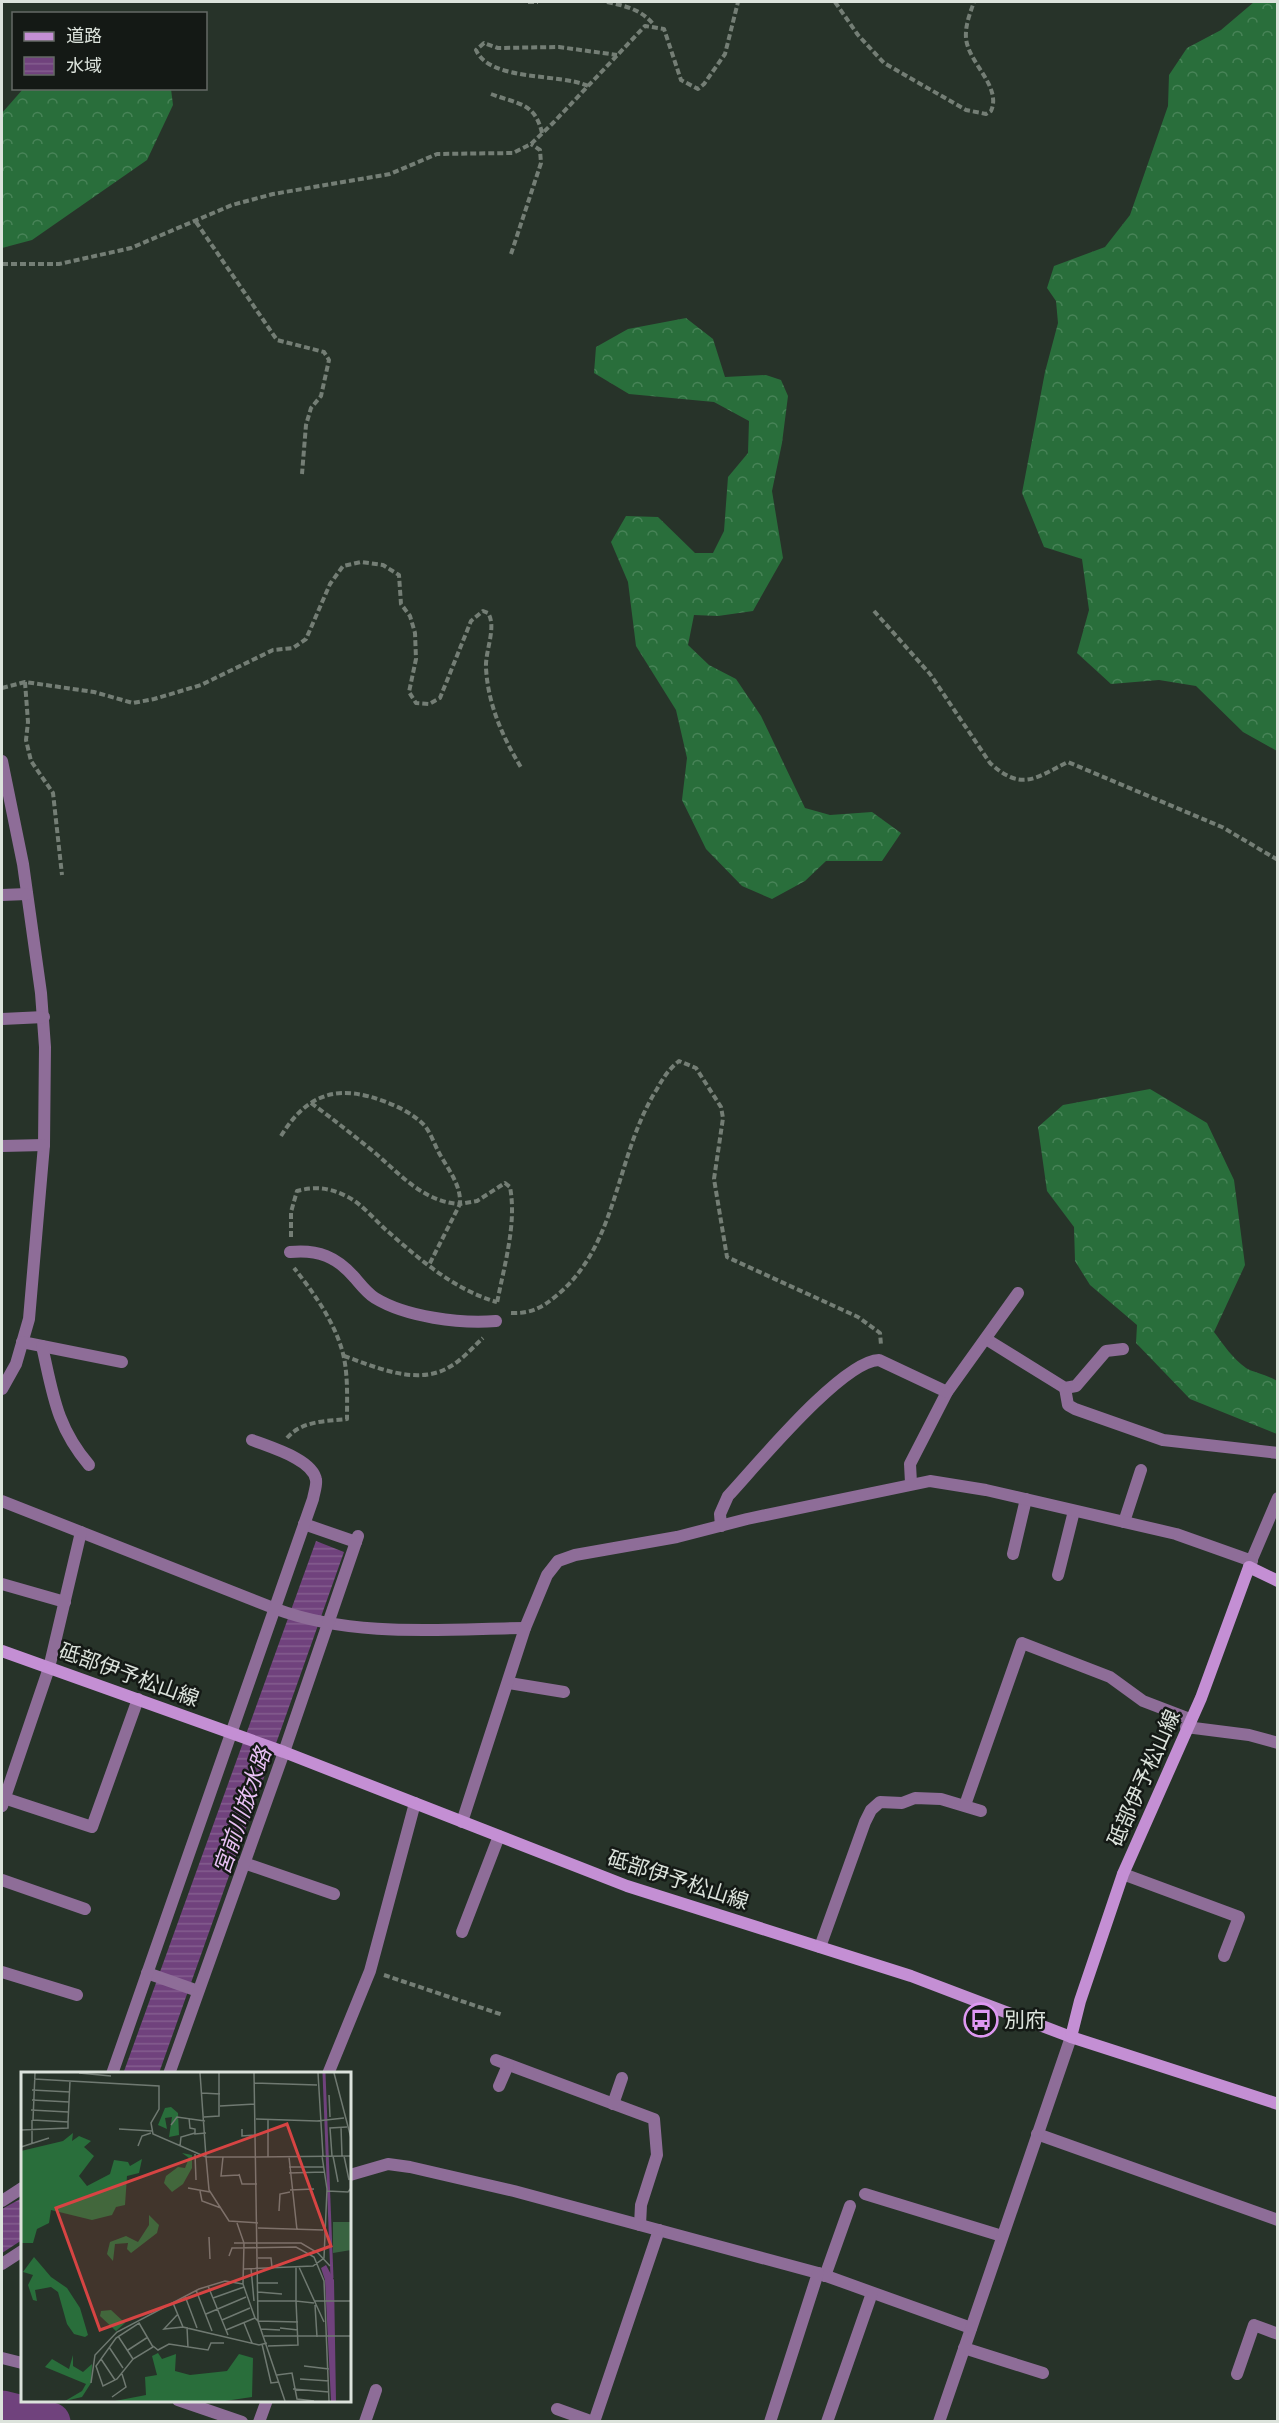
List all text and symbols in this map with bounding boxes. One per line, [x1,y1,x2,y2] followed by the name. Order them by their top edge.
[12,12,207,90] legend
[66,23,102,48] text: 道路
[66,53,102,78] text: 水域
[55,1636,203,1713] street label: 砥部伊予松山線
[1100,1705,1187,1851] street label: 砥部伊予松山線
[206,1742,279,1879] water label: 宮前川放水路
[604,1843,753,1916] street label: 砥部伊予松山線
[963,2002,999,2038] bus stop icon: 別府
[1004,2005,1046,2034] place label: 別府
[21,2072,351,2402] inset map

